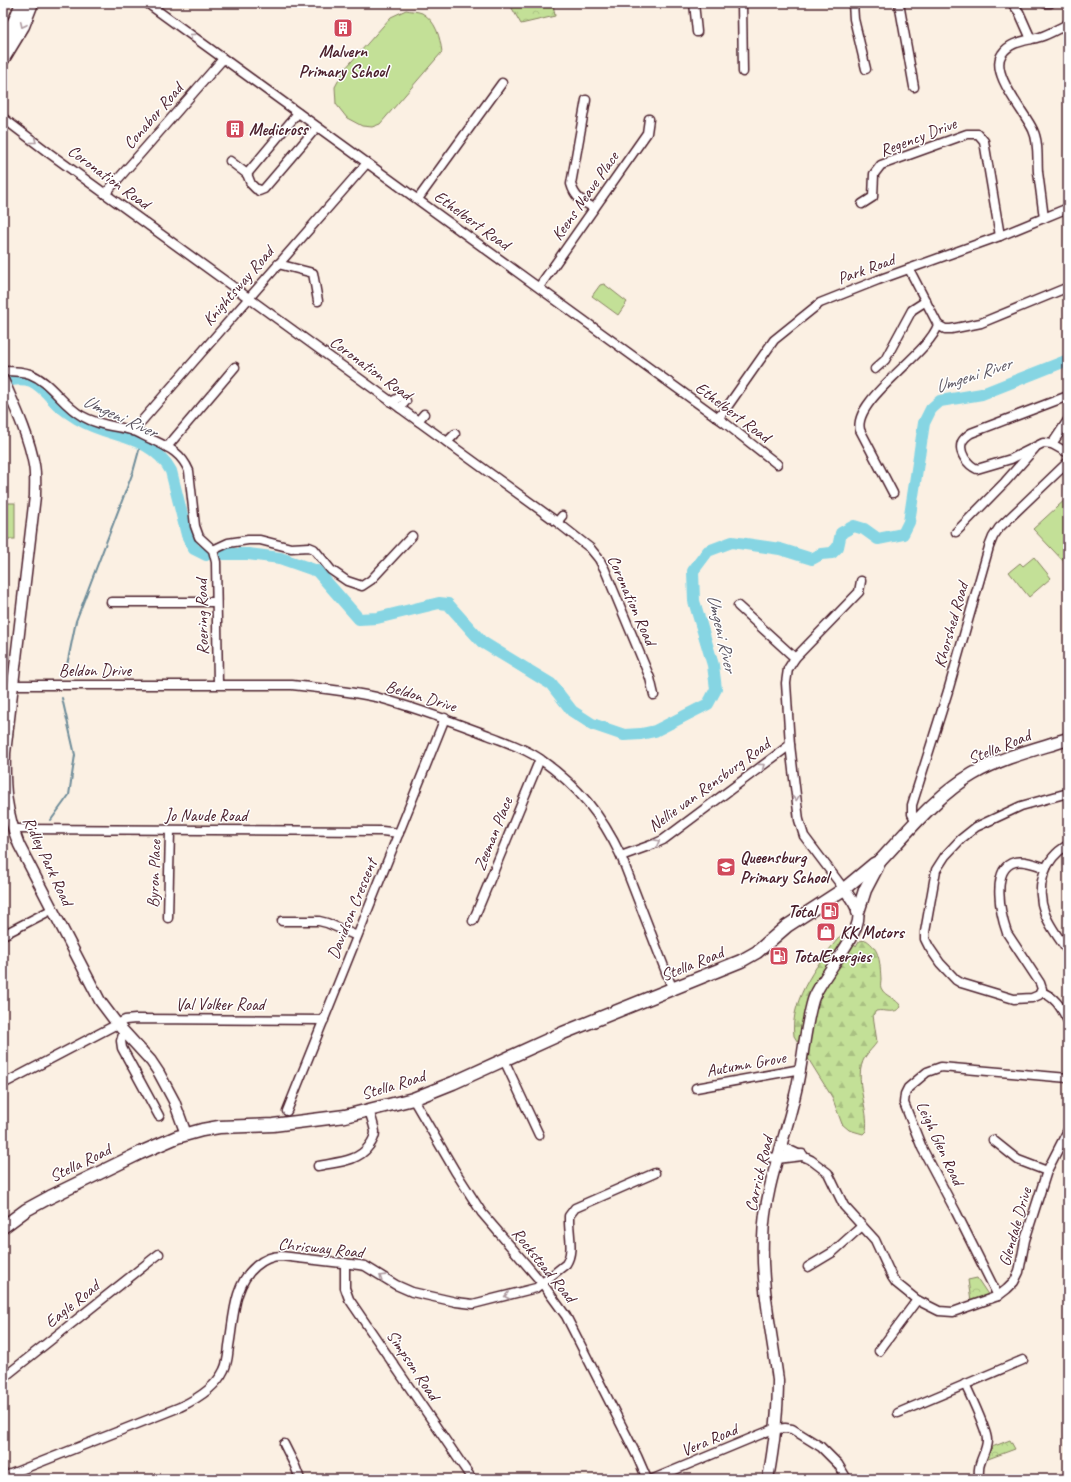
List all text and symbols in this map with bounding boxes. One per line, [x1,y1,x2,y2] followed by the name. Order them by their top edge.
[332,17,354,39] building icon: Malvern Primary School
[20,21,28,28] one-way arrow
[189,34,196,41] one-way arrow
[299,41,391,82] place label: Malvern Primary School
[119,77,189,153] street label: Conabor Road
[877,112,961,161] street label: Regency Drive
[224,118,246,140] building icon: Medicross
[249,119,310,140] place label: Medicross
[30,136,37,143] one-way arrow
[64,140,157,216] street label: Coronation Road
[547,146,624,244] street label: Keens Neave Place
[430,185,516,256] street label: Ethelbert Road
[198,239,280,330] street label: Knightsway Road
[835,248,900,289] street label: Park Road
[326,331,419,407] street label: Coronation Road
[932,352,1016,398] water label: Umgeni River
[691,377,777,448] street label: Ethelbert Road
[80,389,163,444] water label: Umgeni River
[603,552,663,651] street label: Coronation Road
[191,576,213,655] street label: Roering Road
[929,578,974,670] street label: Khorshed Road
[702,592,742,676] water label: Umgeni River
[59,660,133,681] street label: Beldon Drive
[383,675,460,717] street label: Beldon Drive
[965,724,1035,769] street label: Stella Road
[644,732,776,836] street label: Nellie van Rensburg Road
[758,764,765,771] one-way arrow
[469,793,518,874] street label: Zeeman Place
[791,795,800,801] one-way arrow
[164,805,250,826] street label: Jo Naude Road
[18,813,79,911] street label: Ridley Park Road
[142,838,166,908] street label: Byron Place
[653,839,660,847] one-way arrow
[740,847,833,888] place label: Queensburg Primary School
[322,854,383,962] street label: Davidson Crescent
[715,856,737,878] school or university icon: Queensburg Primary School
[819,900,841,922] fuel station icon: Total
[788,901,819,922] place label: Total
[815,921,837,943] shop icon: KK Motors
[840,922,906,943] place label: KK Motors
[658,941,728,986] street label: Stella Road
[768,945,790,967] fuel station icon: TotalEnergies
[793,946,873,967] place label: TotalEnergies
[175,994,268,1015] street label: Val Volker Road
[705,1046,789,1081] street label: Autumn Grove
[359,1065,430,1105] street label: Stella Road
[911,1098,970,1191] street label: Leigh Glen Road
[740,1131,779,1214] street label: Carrick Road
[46,1138,116,1187] street label: Stella Road
[994,1184,1037,1269] street label: Glendale Drive
[507,1223,582,1309] street label: Rockstead Road
[277,1233,367,1263] street label: Chrisway Road
[41,1274,105,1332] street label: Eagle Road
[379,1274,386,1282] one-way arrow
[504,1292,510,1300] one-way arrow
[382,1326,446,1407] street label: Simpson Road
[678,1418,743,1461] street label: Vera Road

